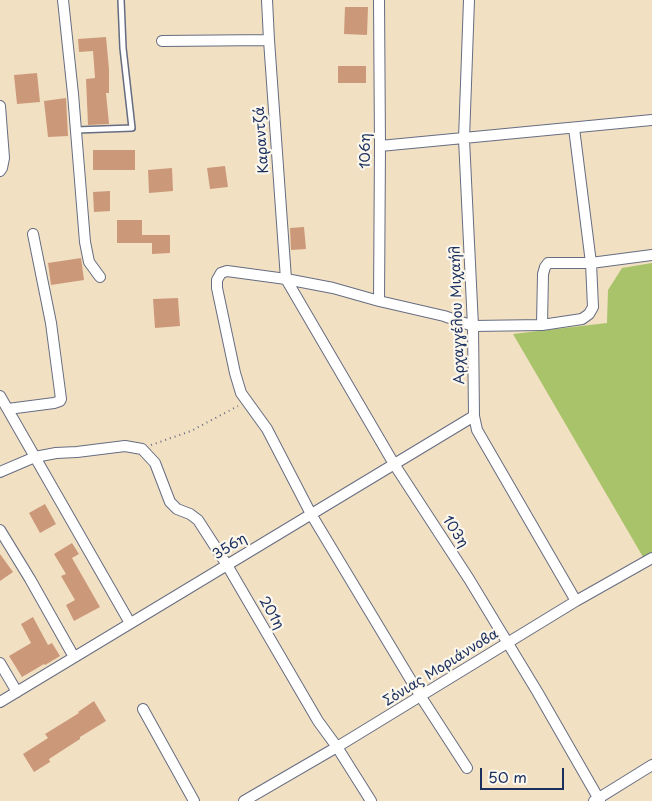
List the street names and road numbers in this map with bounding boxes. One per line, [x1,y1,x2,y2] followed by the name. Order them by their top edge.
[251,106,273,174] street label: Καραντζά
[358,133,374,169] street label: 106η
[447,245,469,385] street label: Αρχαγγέλου Μιχαήλ
[438,513,472,551] street label: 103η
[210,530,250,564] street label: 356η
[255,594,287,632] street label: 201η
[380,626,502,710] street label: Σόνιας Μοριάννοβα

